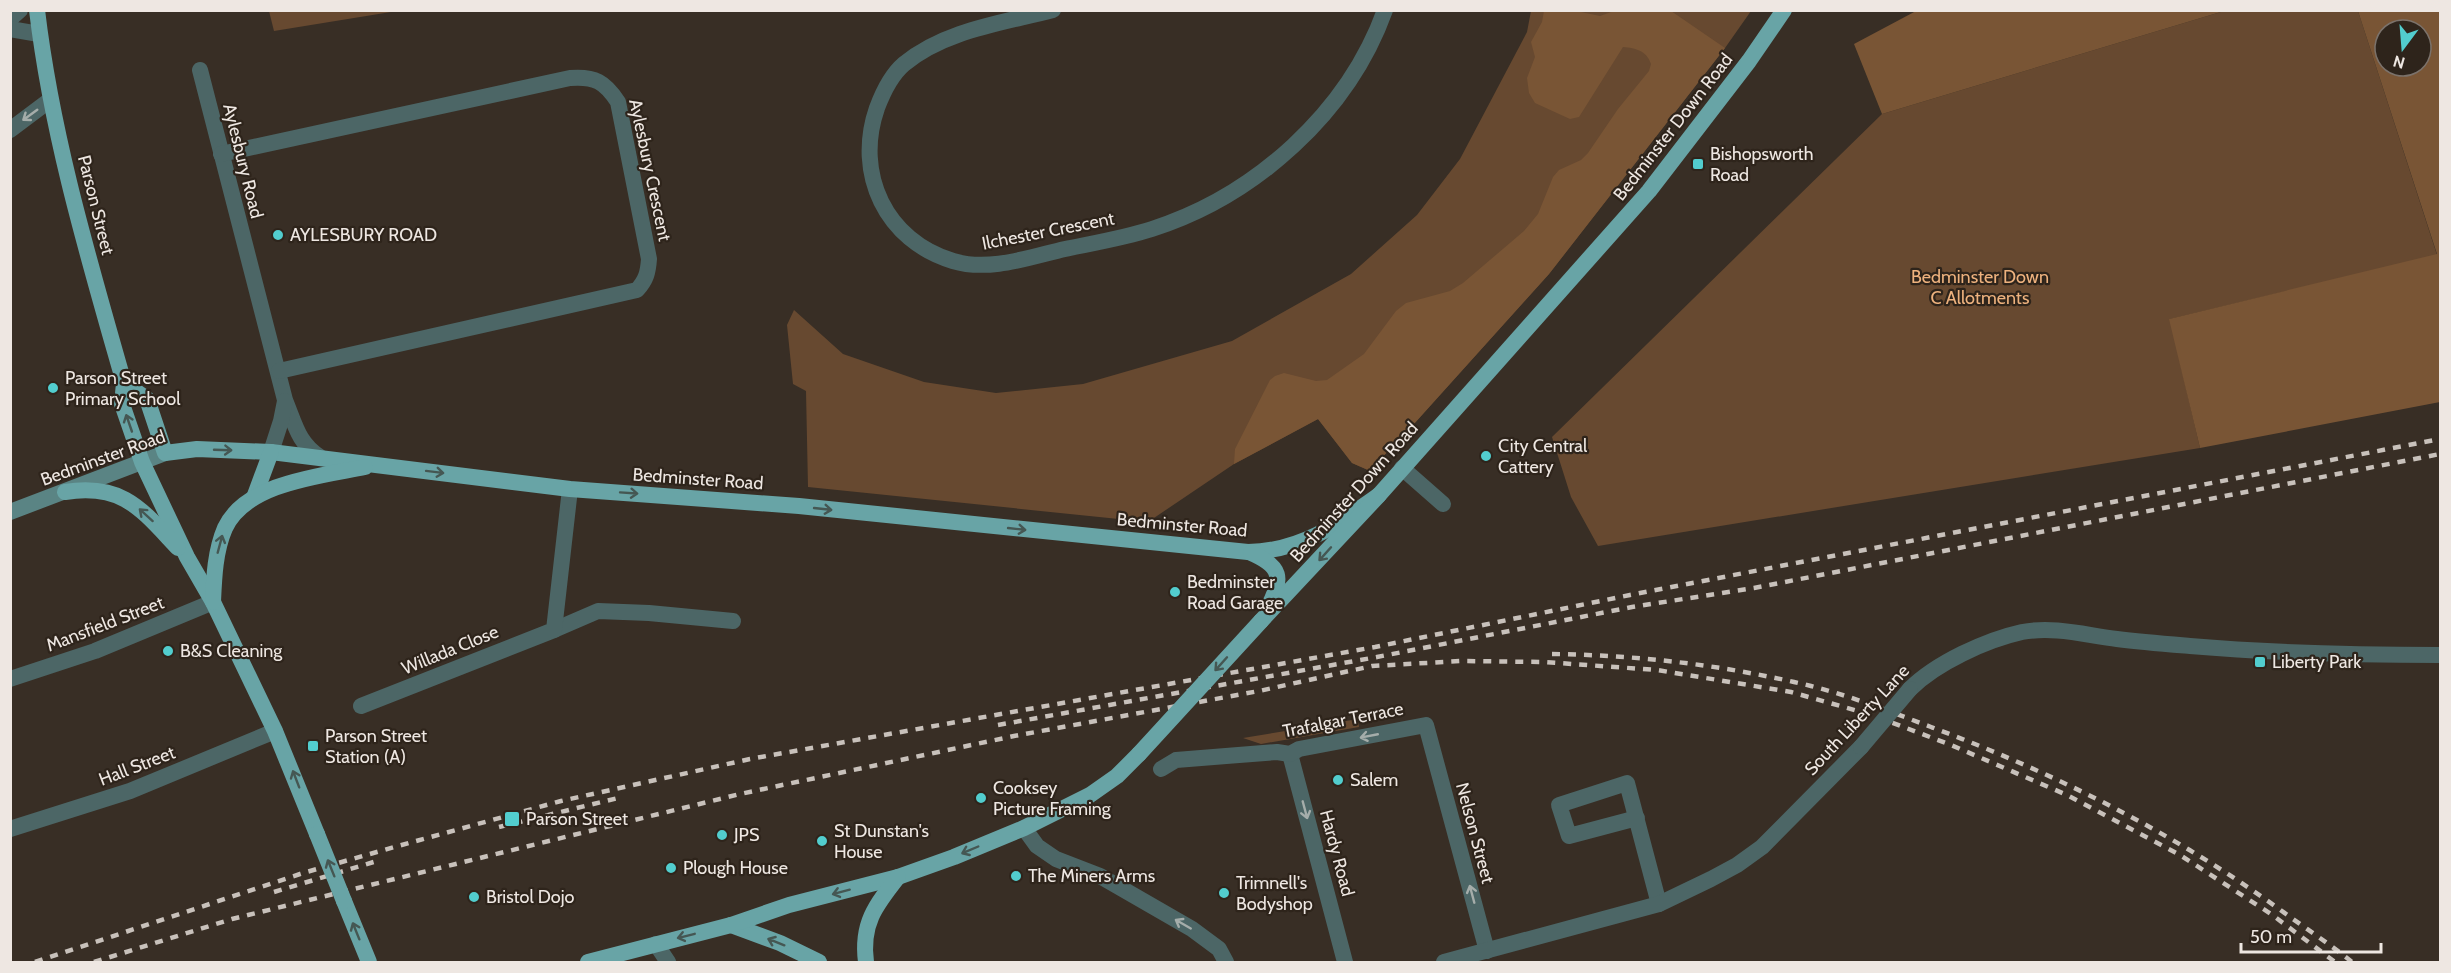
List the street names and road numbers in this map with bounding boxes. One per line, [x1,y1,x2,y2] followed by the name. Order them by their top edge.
[1609,49,1737,205] street label: Bedminster Down Road
[624,97,676,243] street label: Aylesbury Crescent
[218,101,268,221] street label: Aylesbury Road
[73,153,119,257] street label: Parson Street
[980,207,1116,255] street label: Ilchester Crescent
[1285,417,1423,567] street label: Bedminster Down Road
[38,425,168,491] street label: Bedminster Road
[632,463,764,495] street label: Bedminster Road
[1116,508,1248,542] street label: Bedminster Road
[43,591,167,657] street label: Mansfield Street
[398,621,502,679] street label: Willada Close
[1800,660,1914,780] street label: South Liberty Lane
[1281,697,1405,743] street label: Trafalgar Terrace
[96,741,178,791] street label: Hall Street
[1451,780,1499,886] street label: Nelson Street
[1315,807,1359,899] street label: Hardy Road

